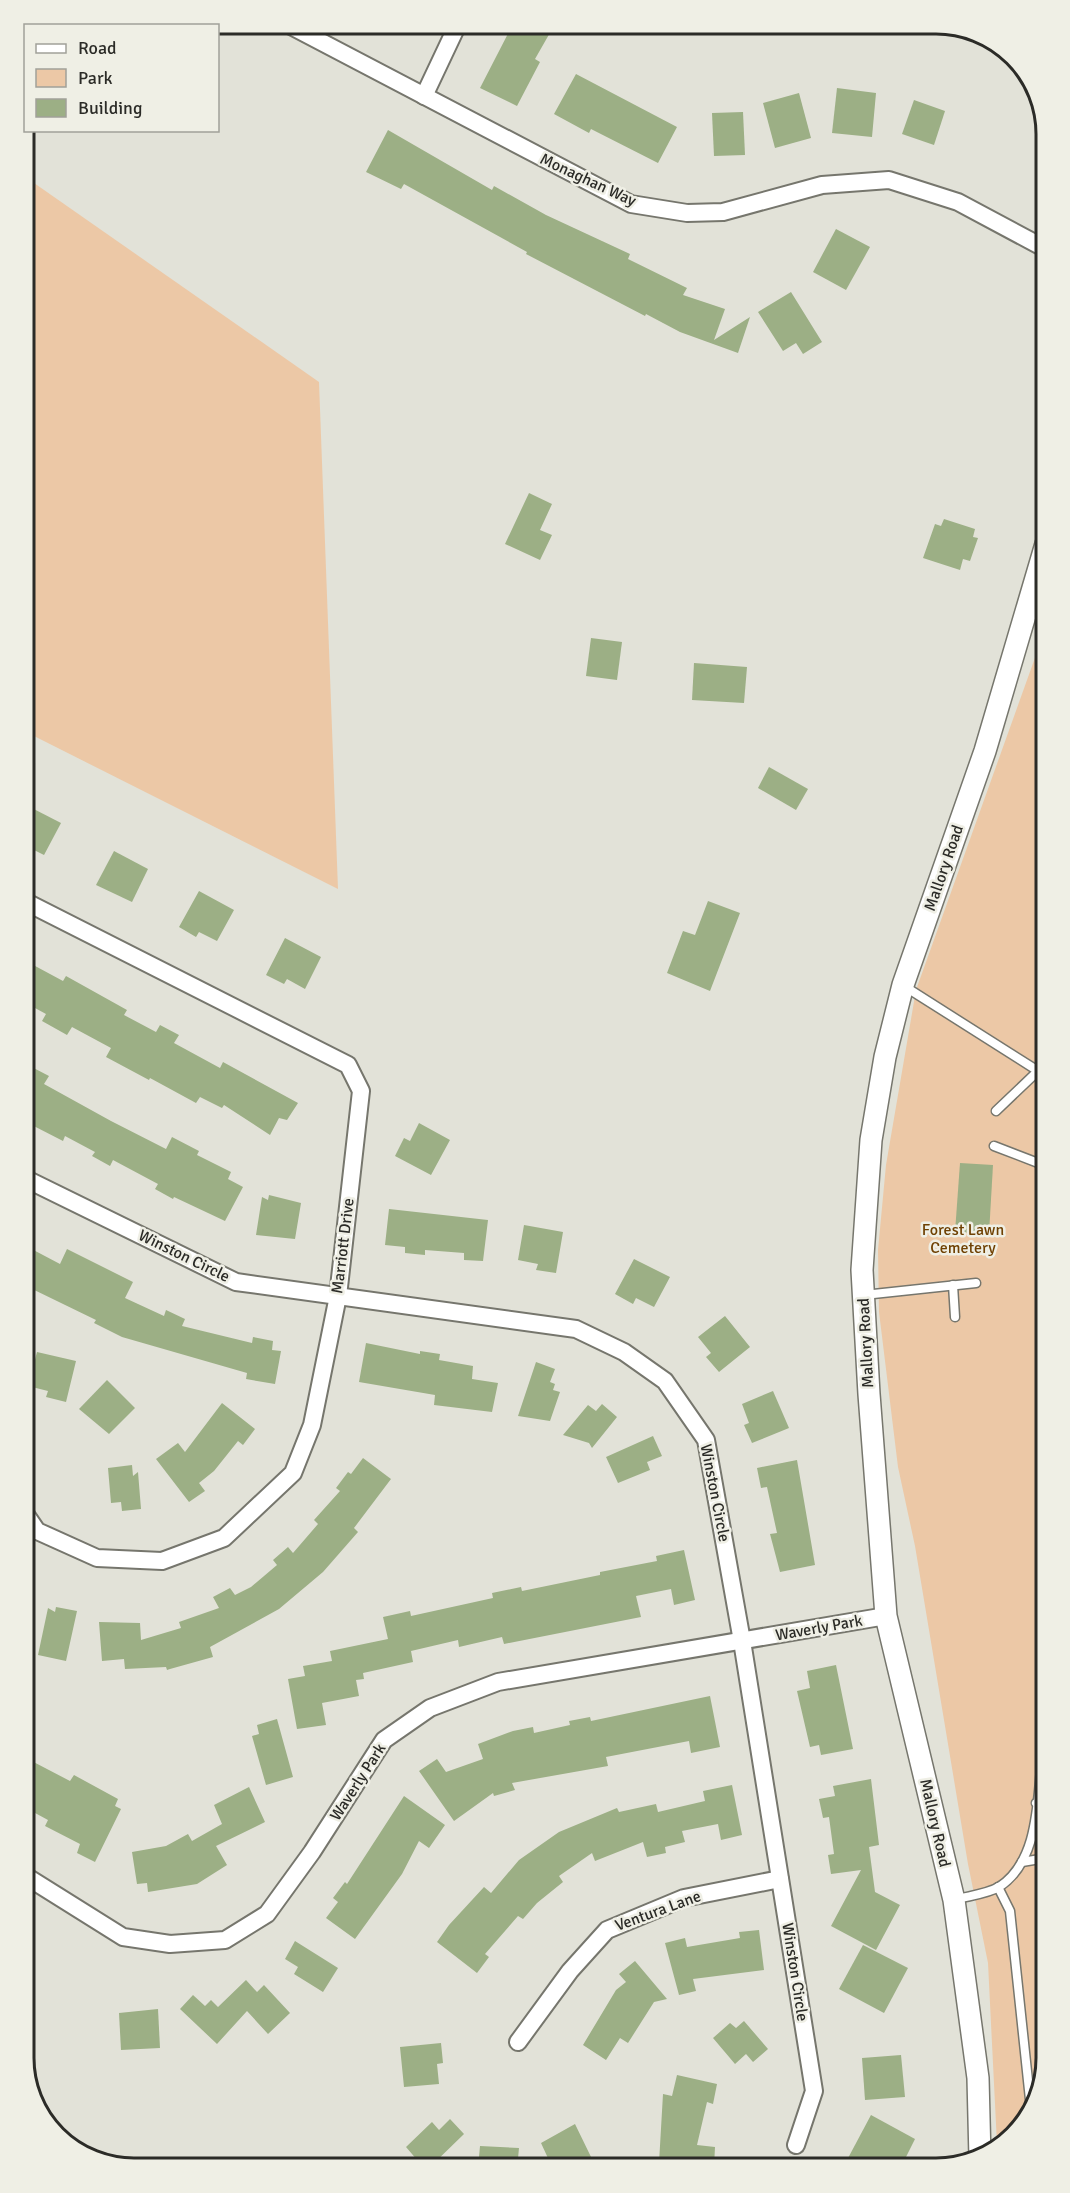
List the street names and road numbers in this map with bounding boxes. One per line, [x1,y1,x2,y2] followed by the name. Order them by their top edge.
[537,149,640,211] street label: Monaghan Way
[920,822,968,914] street label: Mallory Road
[327,1197,359,1295] street label: Marriott Drive
[135,1225,233,1287] street label: Winston Circle
[854,1298,878,1388] street label: Mallory Road
[696,1442,734,1544] street label: Winston Circle
[774,1611,864,1645] street label: Waverly Park
[326,1740,390,1824] street label: Waverly Park
[915,1777,955,1869] street label: Mallory Road
[612,1886,704,1936] street label: Ventura Lane
[777,1921,813,2023] street label: Winston Circle

